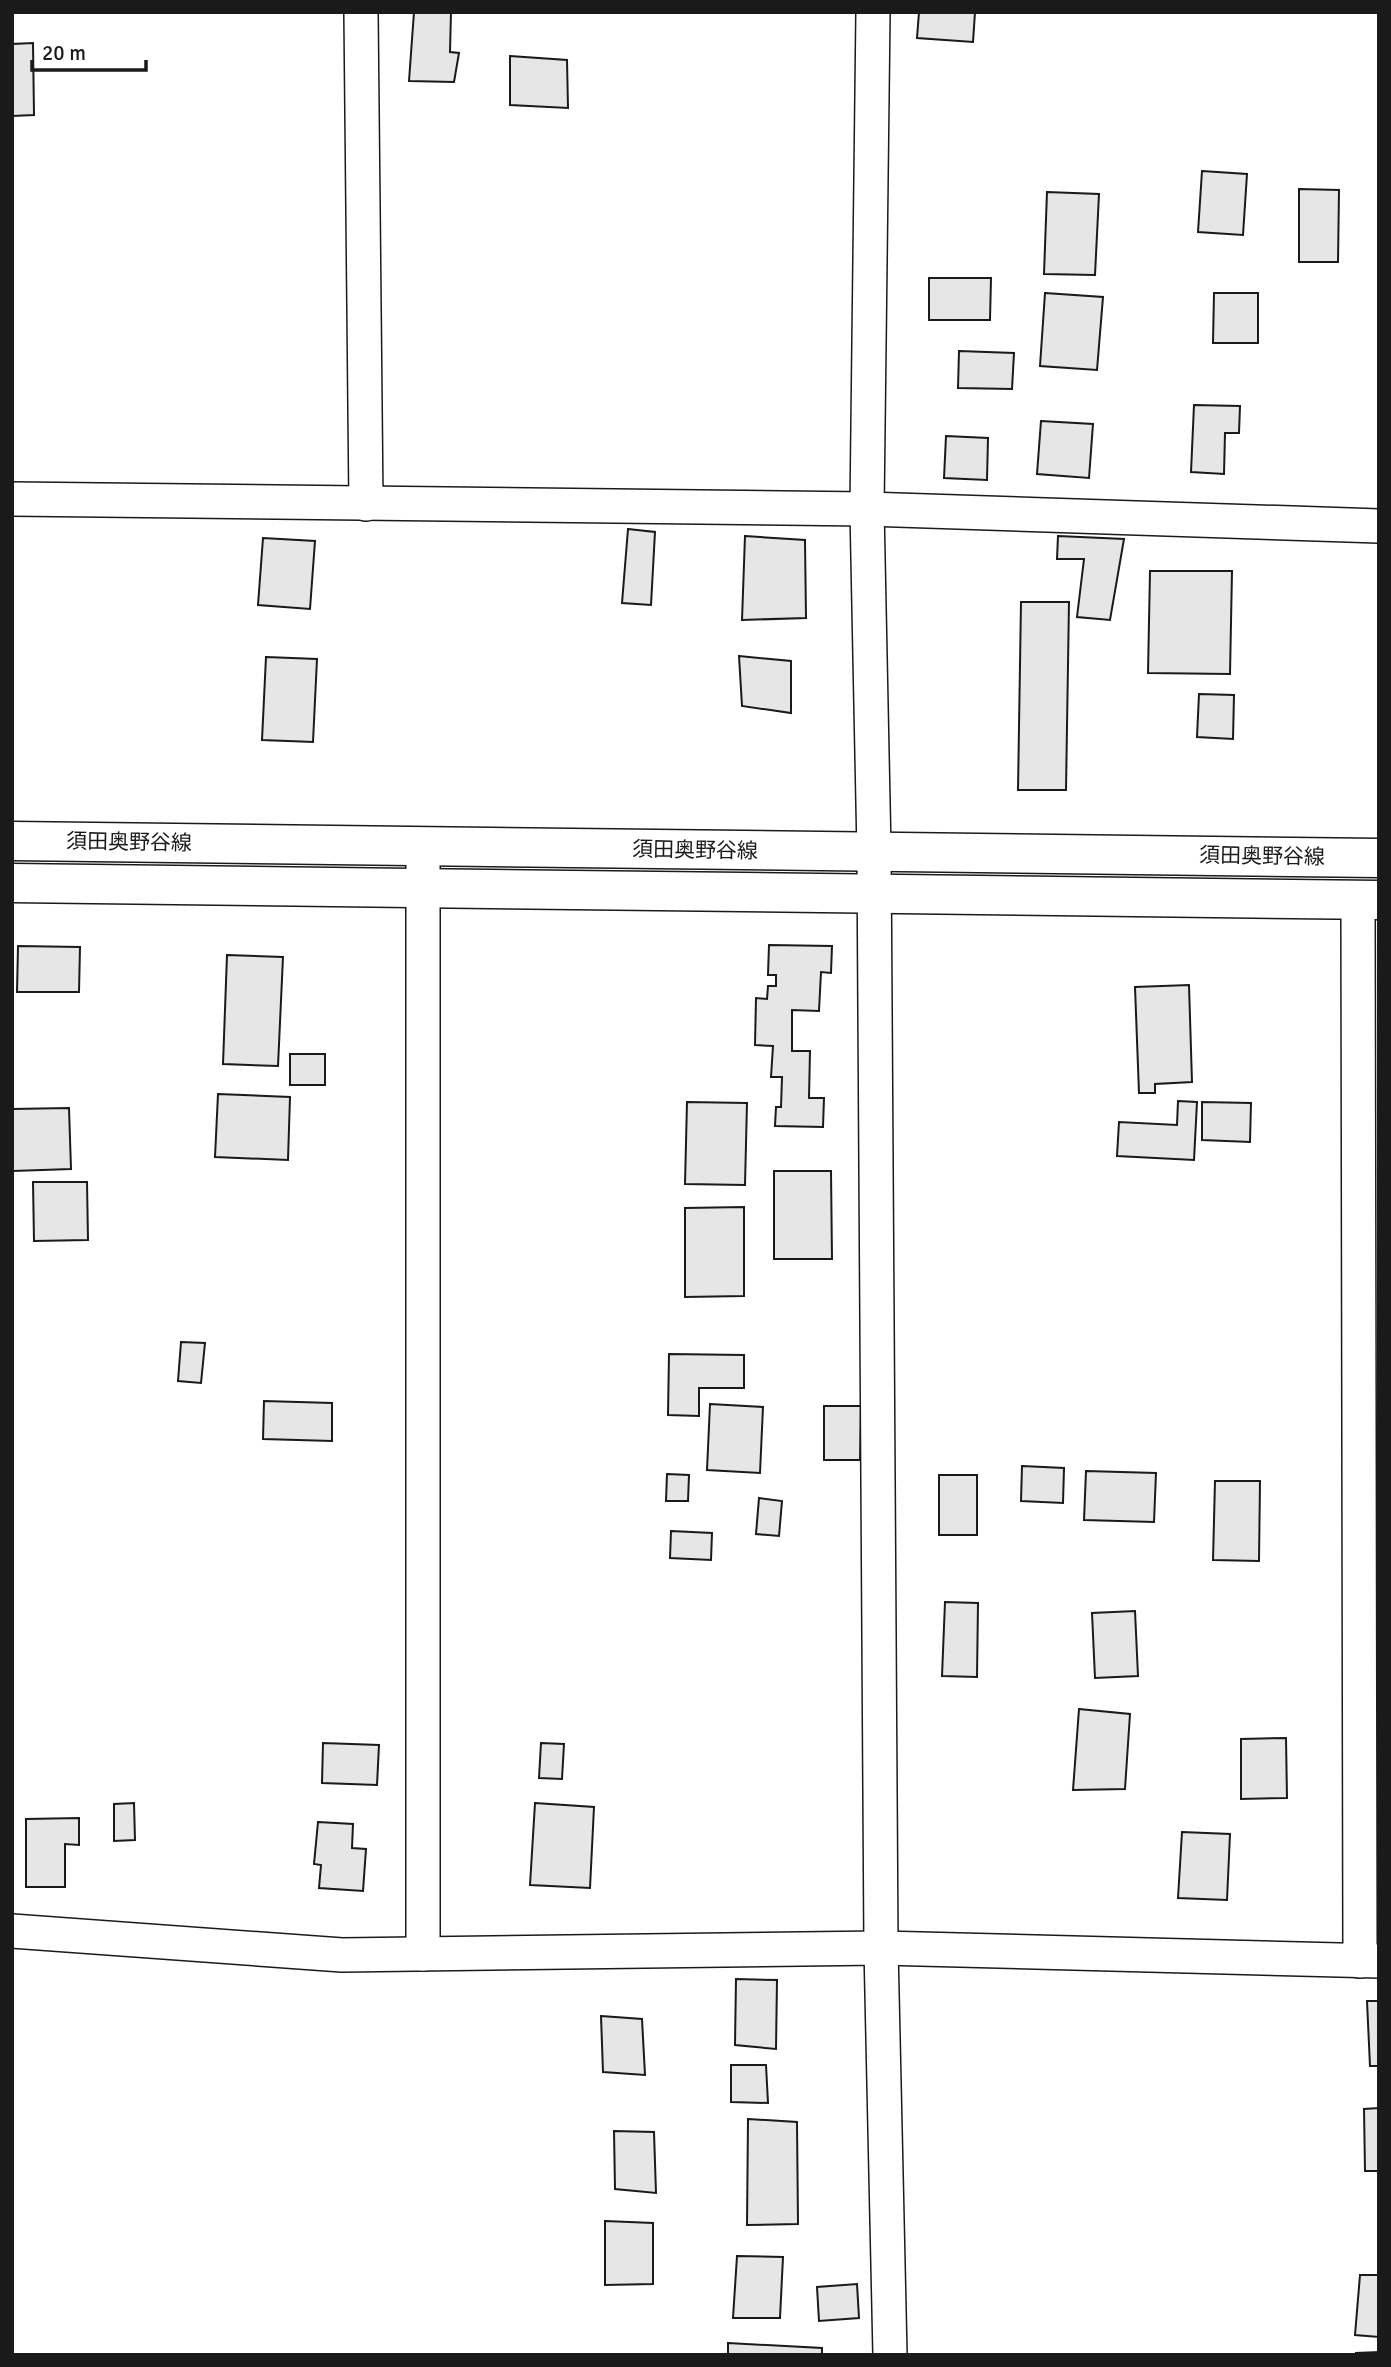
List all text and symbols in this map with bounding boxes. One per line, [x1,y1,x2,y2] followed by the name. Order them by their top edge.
[32,28,145,72] scale bar
[42,40,86,66] text: 20 m
[66,828,192,856] street label: 須田奥野谷線
[632,836,758,864] street label: 須田奥野谷線
[1199,842,1325,870] street label: 須田奥野谷線

